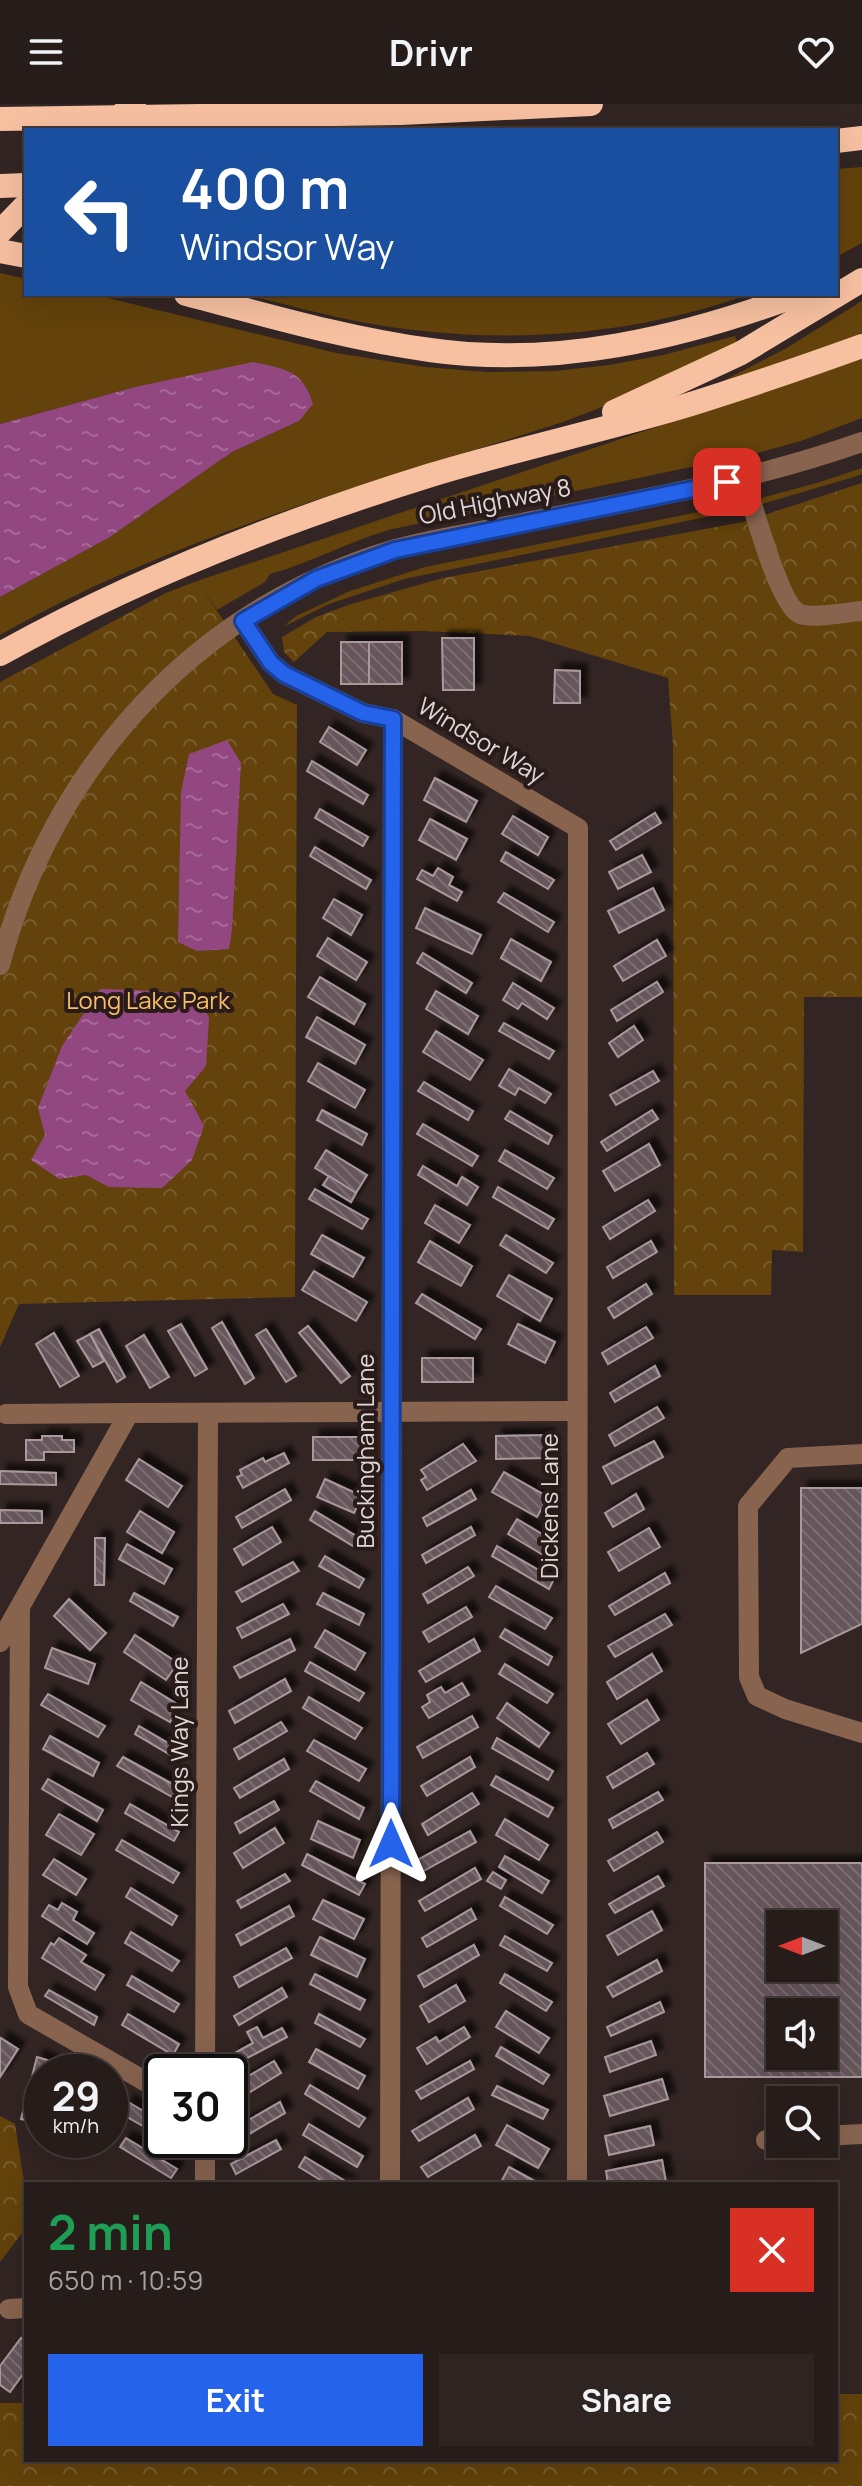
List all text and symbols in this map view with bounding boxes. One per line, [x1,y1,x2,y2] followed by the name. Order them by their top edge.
[389,28,473,77] text: Drivr
[24,30,68,74] icon: menu
[794,30,838,74] icon: heart
[180,149,349,226] text: 400 m
[48,160,152,264] icon: left
[180,222,394,271] text: Windsor Way
[693,448,761,516] pin
[705,460,749,504] icon: arrive
[416,470,574,531] street label: Old Highway 8
[412,689,552,791] street label: Windsor Way
[66,983,231,1016] park label: Long Lake Park
[348,1354,381,1548] street label: Buckingham Lane
[532,1433,565,1579] street label: Dickens Lane
[162,1657,195,1827] street label: Kings Way Lane
[349,1802,433,1886] position arrow
[766,1910,838,1982] north arrow
[766,1910,838,2158] map controls
[766,1998,838,2070] button: sound
[144,2054,248,2158] speed limit sign: 30
[52,2068,100,2123] text: 29
[766,2086,838,2158] button: search
[53,2112,99,2139] text: km/h
[48,2199,173,2264] text: 2 min
[730,2208,814,2292] button: close
[48,2262,203,2298] text: 650 m · 10:59
[48,2354,423,2446] button: Exit
[439,2354,814,2446] button: Share

